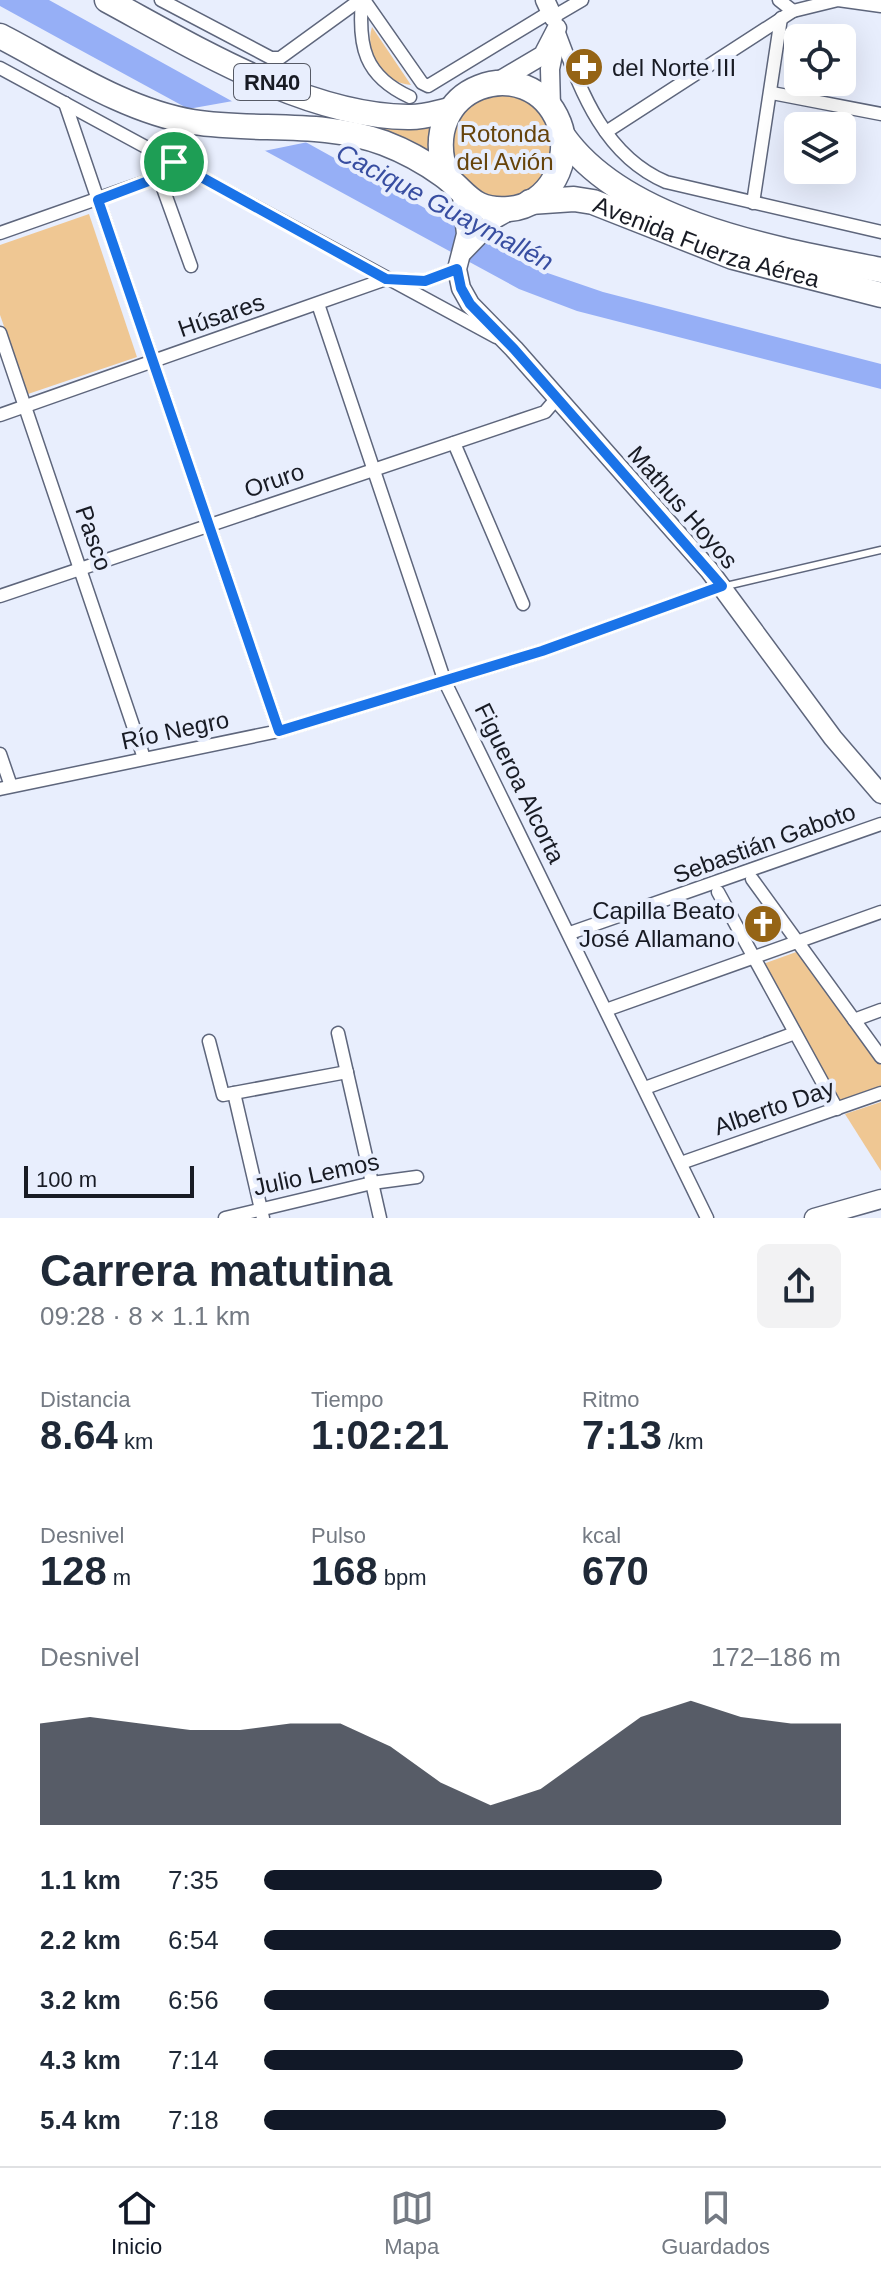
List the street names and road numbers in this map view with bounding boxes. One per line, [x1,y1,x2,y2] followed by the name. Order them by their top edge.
[234,64,310,100] road number: RN40
[590,190,823,292] street label: Avenida Fuerza Aérea
[174,288,268,342] street label: Húsares
[622,440,744,574] street label: Mathus Hoyos
[241,457,307,503] street label: Oruro
[70,502,118,574] street label: Pasco
[470,699,571,868] street label: Figueroa Alcorta
[119,705,231,755] street label: Río Negro
[669,797,859,889] street label: Sebastián Gaboto
[710,1074,838,1140] street label: Alberto Day
[251,1147,381,1201] street label: Julio Lemos

